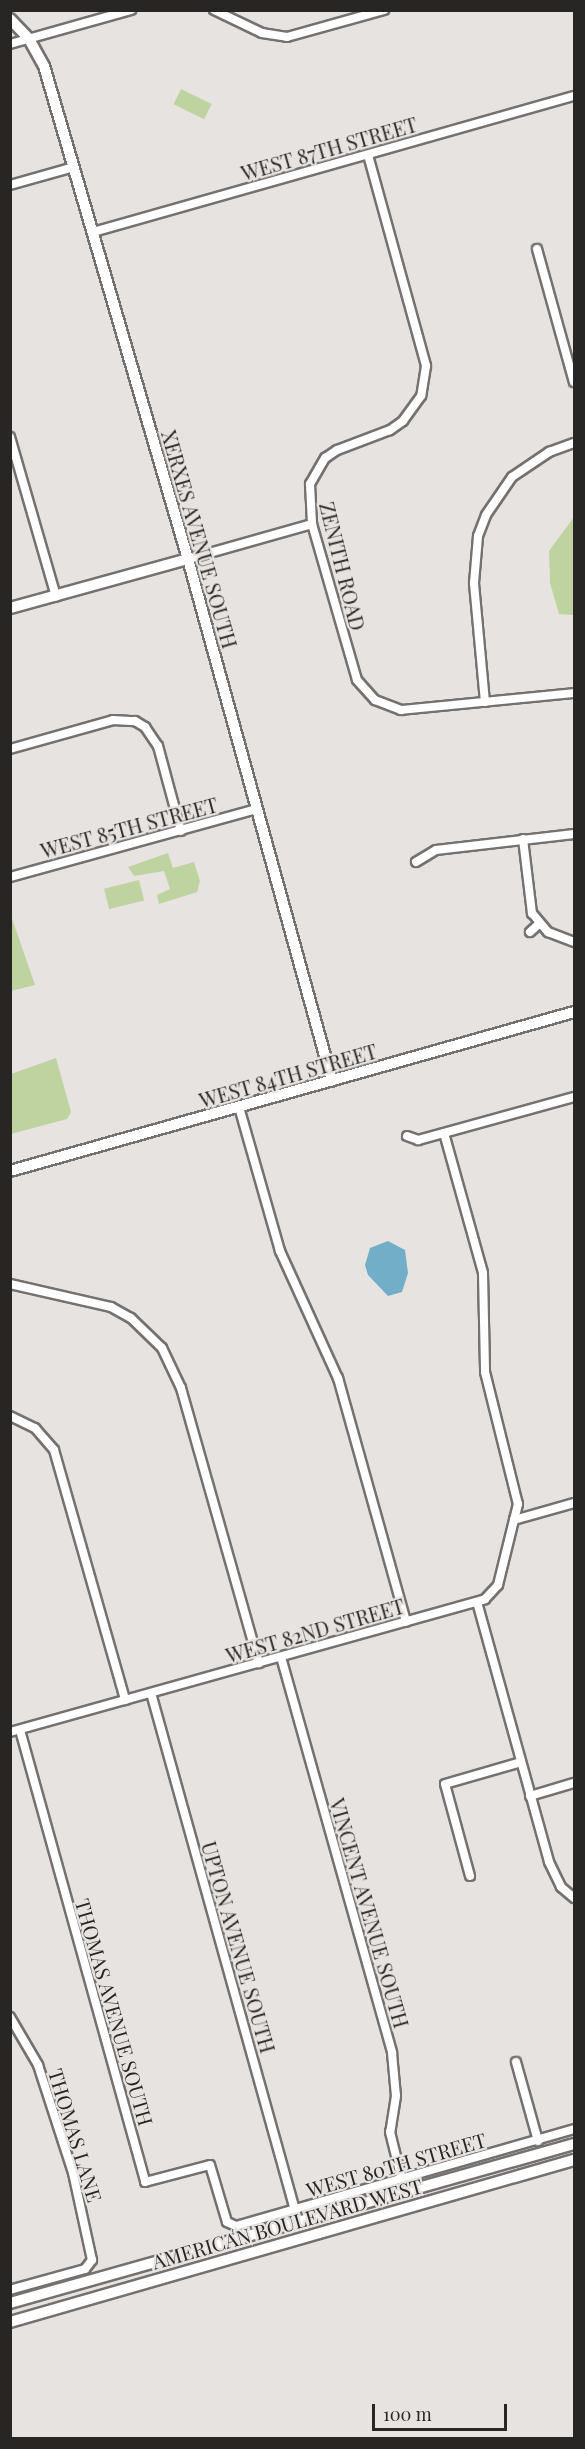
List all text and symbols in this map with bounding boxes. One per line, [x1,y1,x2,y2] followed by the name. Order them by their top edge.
[238,111,420,185] street label: WEST 87TH STREET
[157,427,243,651] street label: XERXES AVENUE SOUTH
[315,499,371,633] street label: ZENITH ROAD
[38,792,220,862] street label: WEST 85TH STREET
[196,1038,380,1112] street label: WEST 84TH STREET
[223,1593,407,1667] street label: WEST 82ND STREET
[326,1795,414,2031] street label: VINCENT AVENUE SOUTH
[197,1838,281,2056] street label: UPTON AVENUE SOUTH
[71,1895,159,2129] street label: THOMAS AVENUE SOUTH
[44,2065,108,2205] street label: THOMAS LANE
[303,2127,489,2201] street label: WEST 80TH STREET
[149,2173,425,2273] street label: AMERICAN BOULEVARD WEST
[375,2392,510,2430] scale bar
[383,2402,432,2426] text: 100 m

